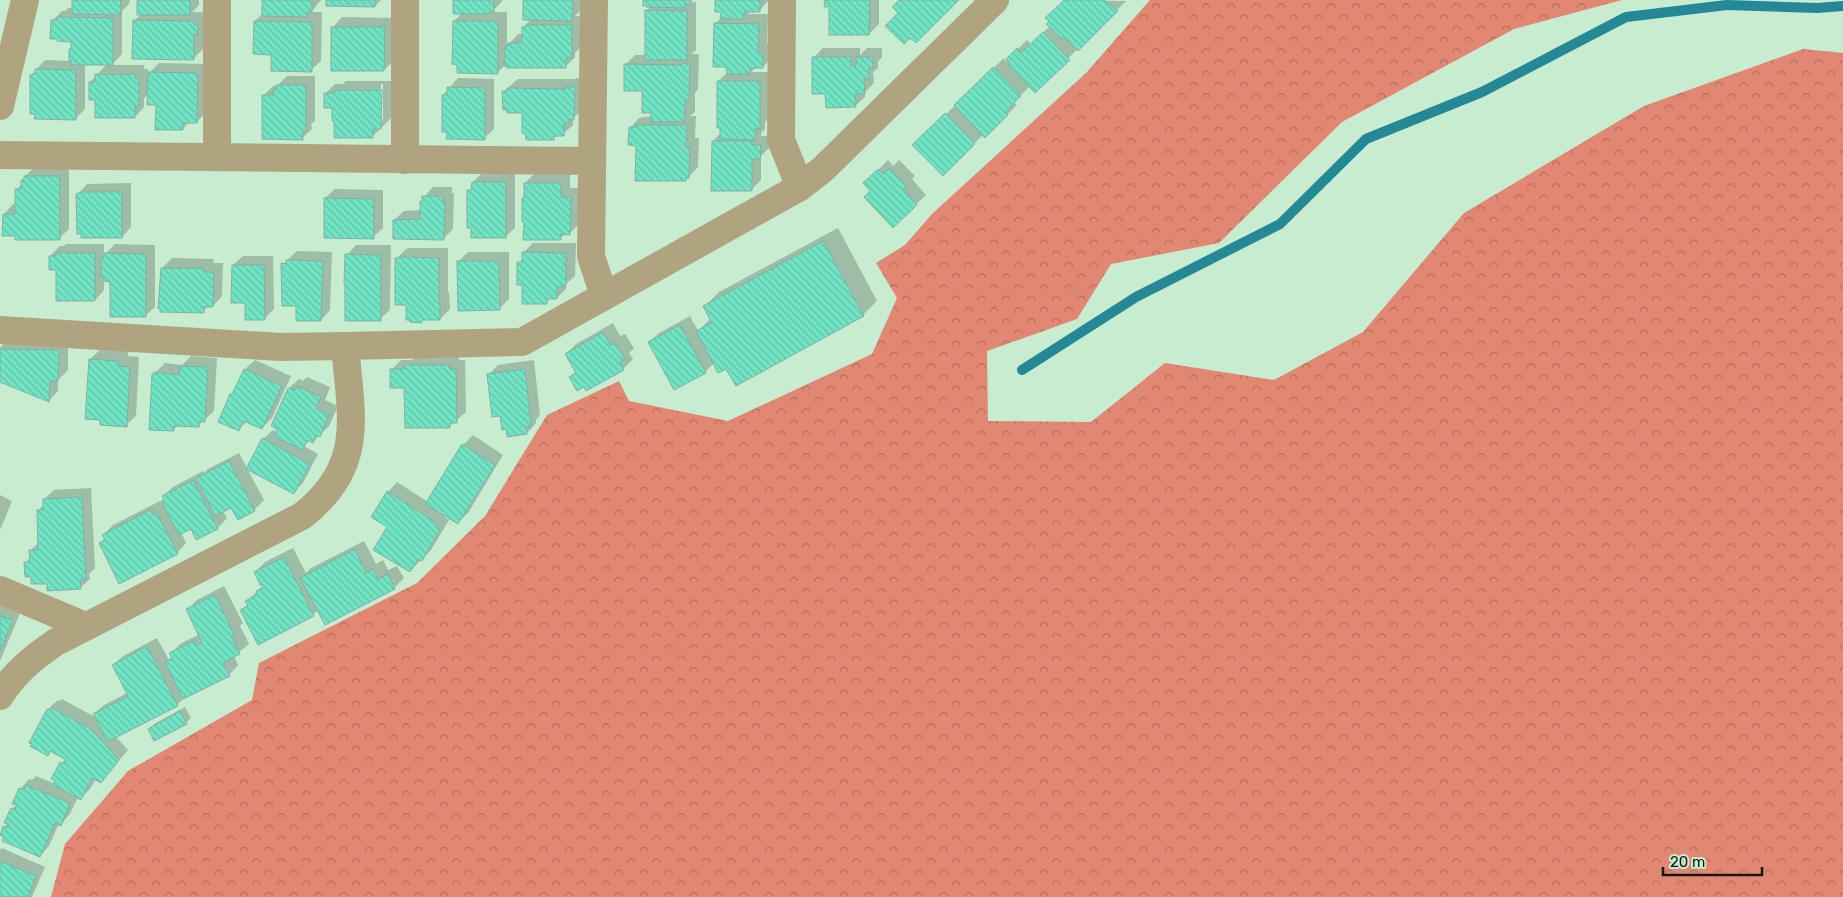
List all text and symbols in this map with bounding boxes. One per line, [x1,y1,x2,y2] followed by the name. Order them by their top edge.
[1663,844,1762,876] scale bar
[1670,853,1705,871] text: 20 m

